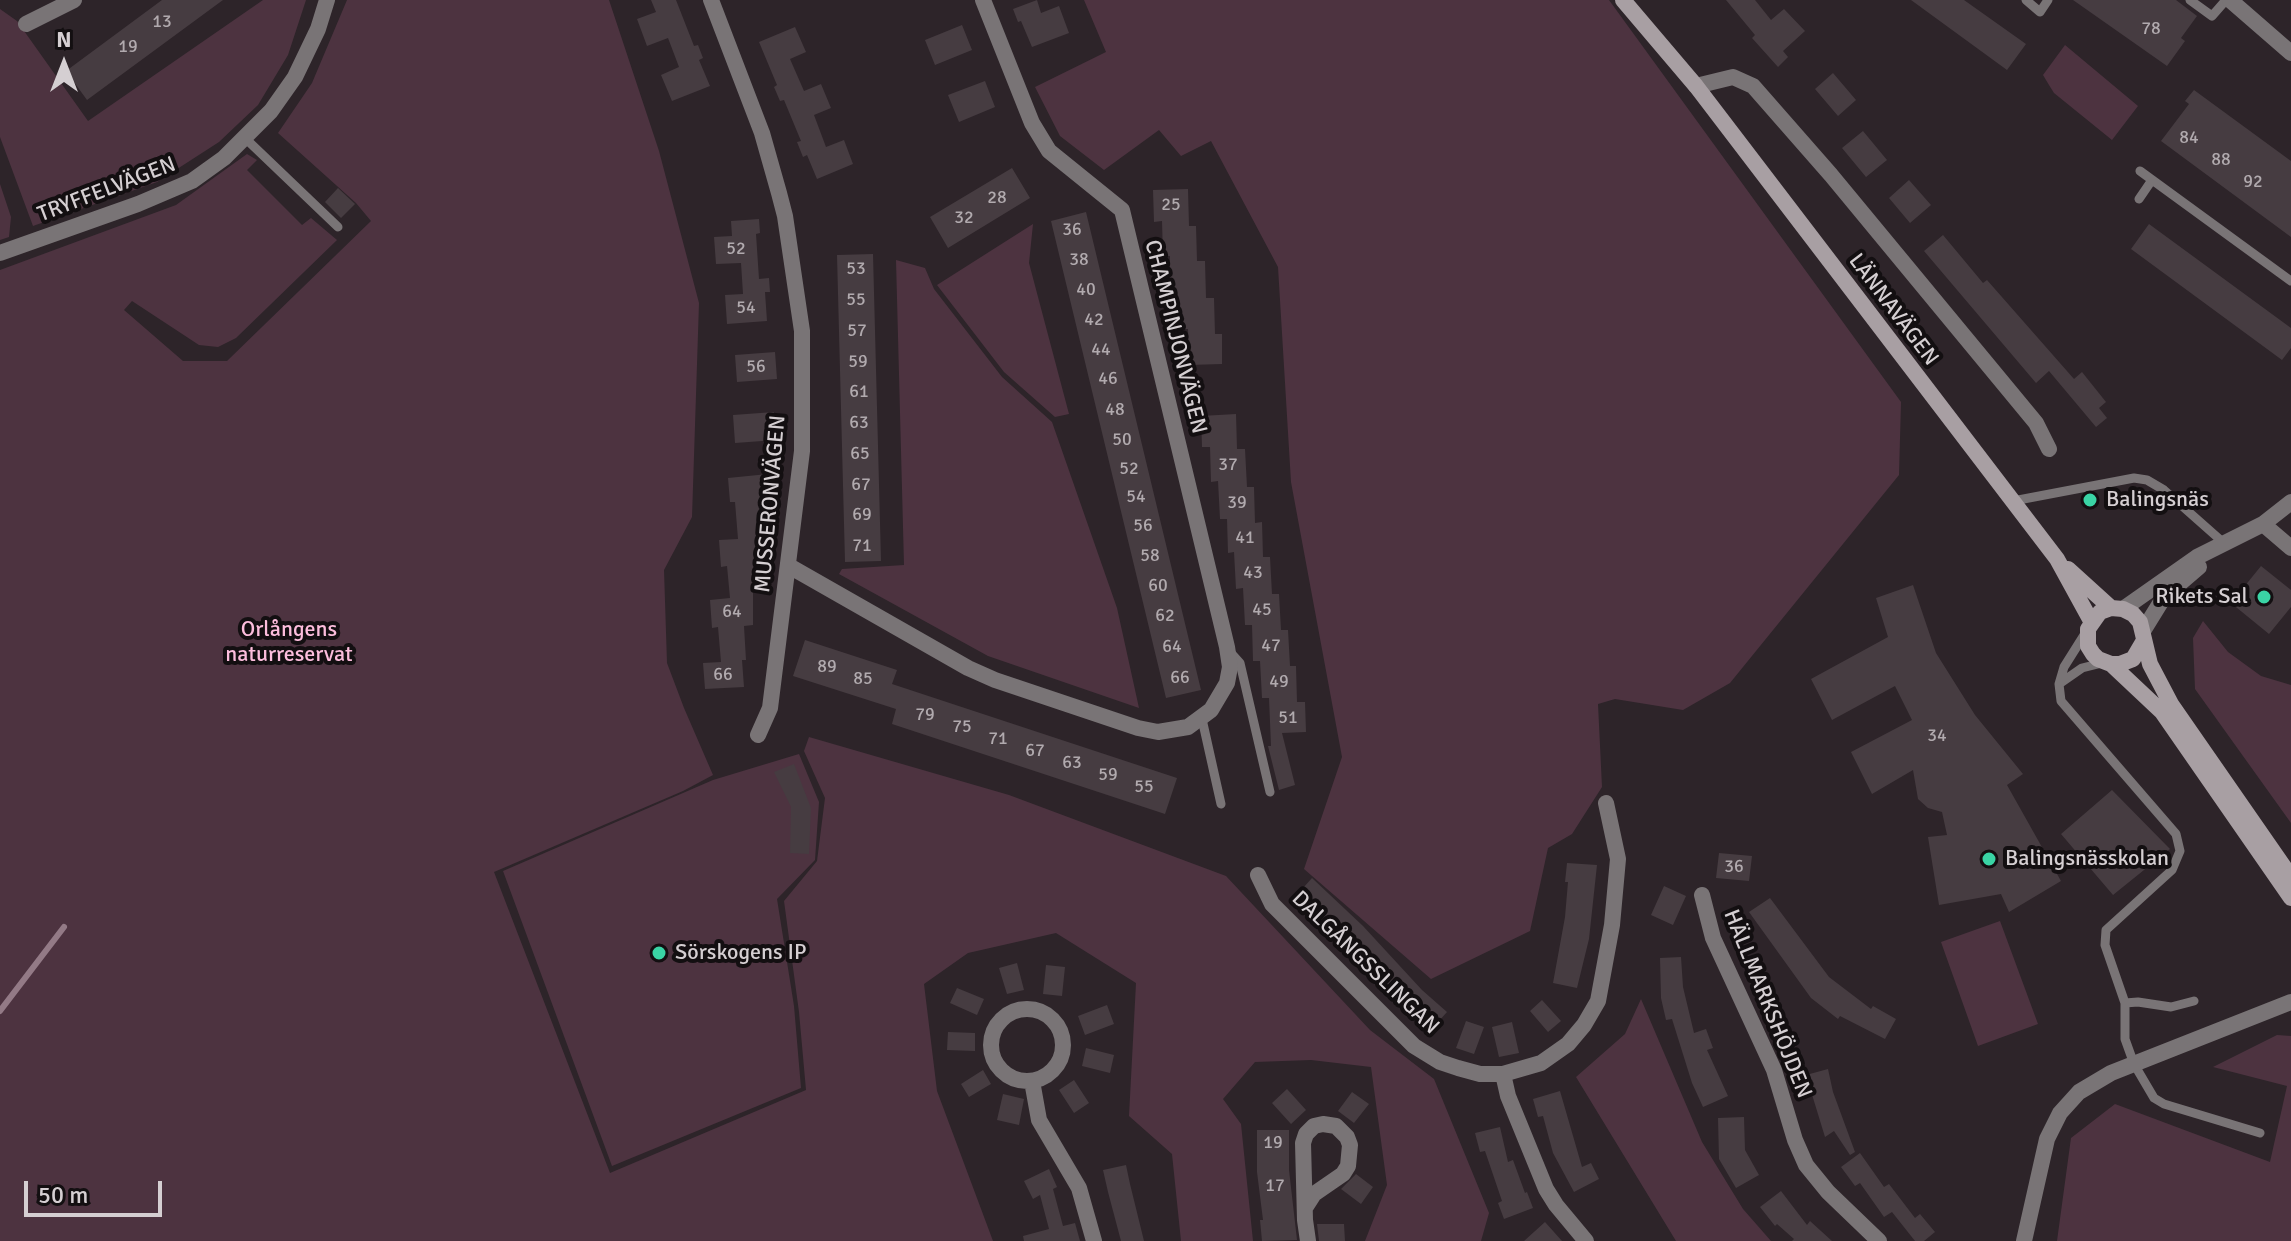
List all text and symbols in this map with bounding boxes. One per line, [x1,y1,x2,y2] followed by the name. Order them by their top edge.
[152,11,172,33] house number: 13
[2141,18,2161,40] house number: 78
[24,24,104,104] north arrow
[56,26,72,53] text: N
[118,36,138,58] house number: 19
[2179,127,2199,149] house number: 84
[2211,149,2231,171] house number: 88
[34,152,180,228] street label: TRYFFELVÄGEN
[2243,171,2263,193] house number: 92
[987,187,1007,209] house number: 28
[1161,194,1181,216] house number: 25
[954,207,974,229] house number: 32
[1062,219,1082,241] house number: 36
[1138,237,1212,437] street label: CHAMPINJONVÄGEN
[726,238,746,260] house number: 52
[1069,249,1089,271] house number: 38
[1842,249,1944,371] street label: LÄNNAVÄGEN
[846,258,866,280] house number: 53
[1076,279,1096,301] house number: 40
[846,289,866,311] house number: 55
[736,297,756,319] house number: 54
[1084,309,1104,331] house number: 42
[847,320,867,342] house number: 57
[1091,339,1111,361] house number: 44
[848,351,868,373] house number: 59
[746,356,766,378] house number: 56
[1098,368,1118,390] house number: 46
[849,381,869,403] house number: 61
[1105,399,1125,421] house number: 48
[849,412,869,434] house number: 63
[750,414,792,594] street label: MUSSERONVÄGEN
[1112,429,1132,451] house number: 50
[850,443,870,465] house number: 65
[1218,454,1238,476] house number: 37
[1119,458,1139,480] house number: 52
[851,474,871,496] house number: 67
[1126,486,1146,508] house number: 54
[2106,487,2209,513] place label: Balingsnäs
[2081,491,2099,509] marker: Balingsnäs
[1227,492,1247,514] house number: 39
[852,504,872,526] house number: 69
[1133,515,1153,537] house number: 56
[1235,527,1255,549] house number: 41
[852,535,872,557] house number: 71
[1140,545,1160,567] house number: 58
[1243,562,1263,584] house number: 43
[1148,575,1168,597] house number: 60
[2155,584,2248,610] place label: Rikets Sal
[2255,588,2273,606] marker: Rikets Sal
[1252,599,1272,621] house number: 45
[722,601,742,623] house number: 64
[1155,605,1175,627] house number: 62
[225,617,353,668] park label: Orlångens naturreservat
[1261,635,1281,657] house number: 47
[1162,636,1182,658] house number: 64
[817,656,837,678] house number: 89
[713,664,733,686] house number: 66
[1170,667,1190,689] house number: 66
[853,668,873,690] house number: 85
[1269,671,1289,693] house number: 49
[915,704,935,726] house number: 79
[1278,707,1298,729] house number: 51
[952,716,972,738] house number: 75
[1927,725,1947,747] house number: 34
[988,728,1008,750] house number: 71
[1025,740,1045,762] house number: 67
[1062,752,1082,774] house number: 63
[1098,764,1118,786] house number: 59
[1134,776,1154,798] house number: 55
[2005,846,2169,872] place label: Balingsnässkolan
[1980,850,1998,868] marker: Balingsnässkolan
[1724,856,1744,878] house number: 36
[1286,886,1444,1040] street label: DALGÅNGSSLINGAN
[1717,906,1817,1102] street label: HÄLLMARKSHÖJDEN
[675,940,806,966] place label: Sörskogens IP
[650,944,668,962] marker: Sörskogens IP
[1263,1132,1283,1154] house number: 19
[28,1165,166,1215] scale bar
[1265,1175,1285,1197] house number: 17
[38,1180,88,1210] text: 50 m

